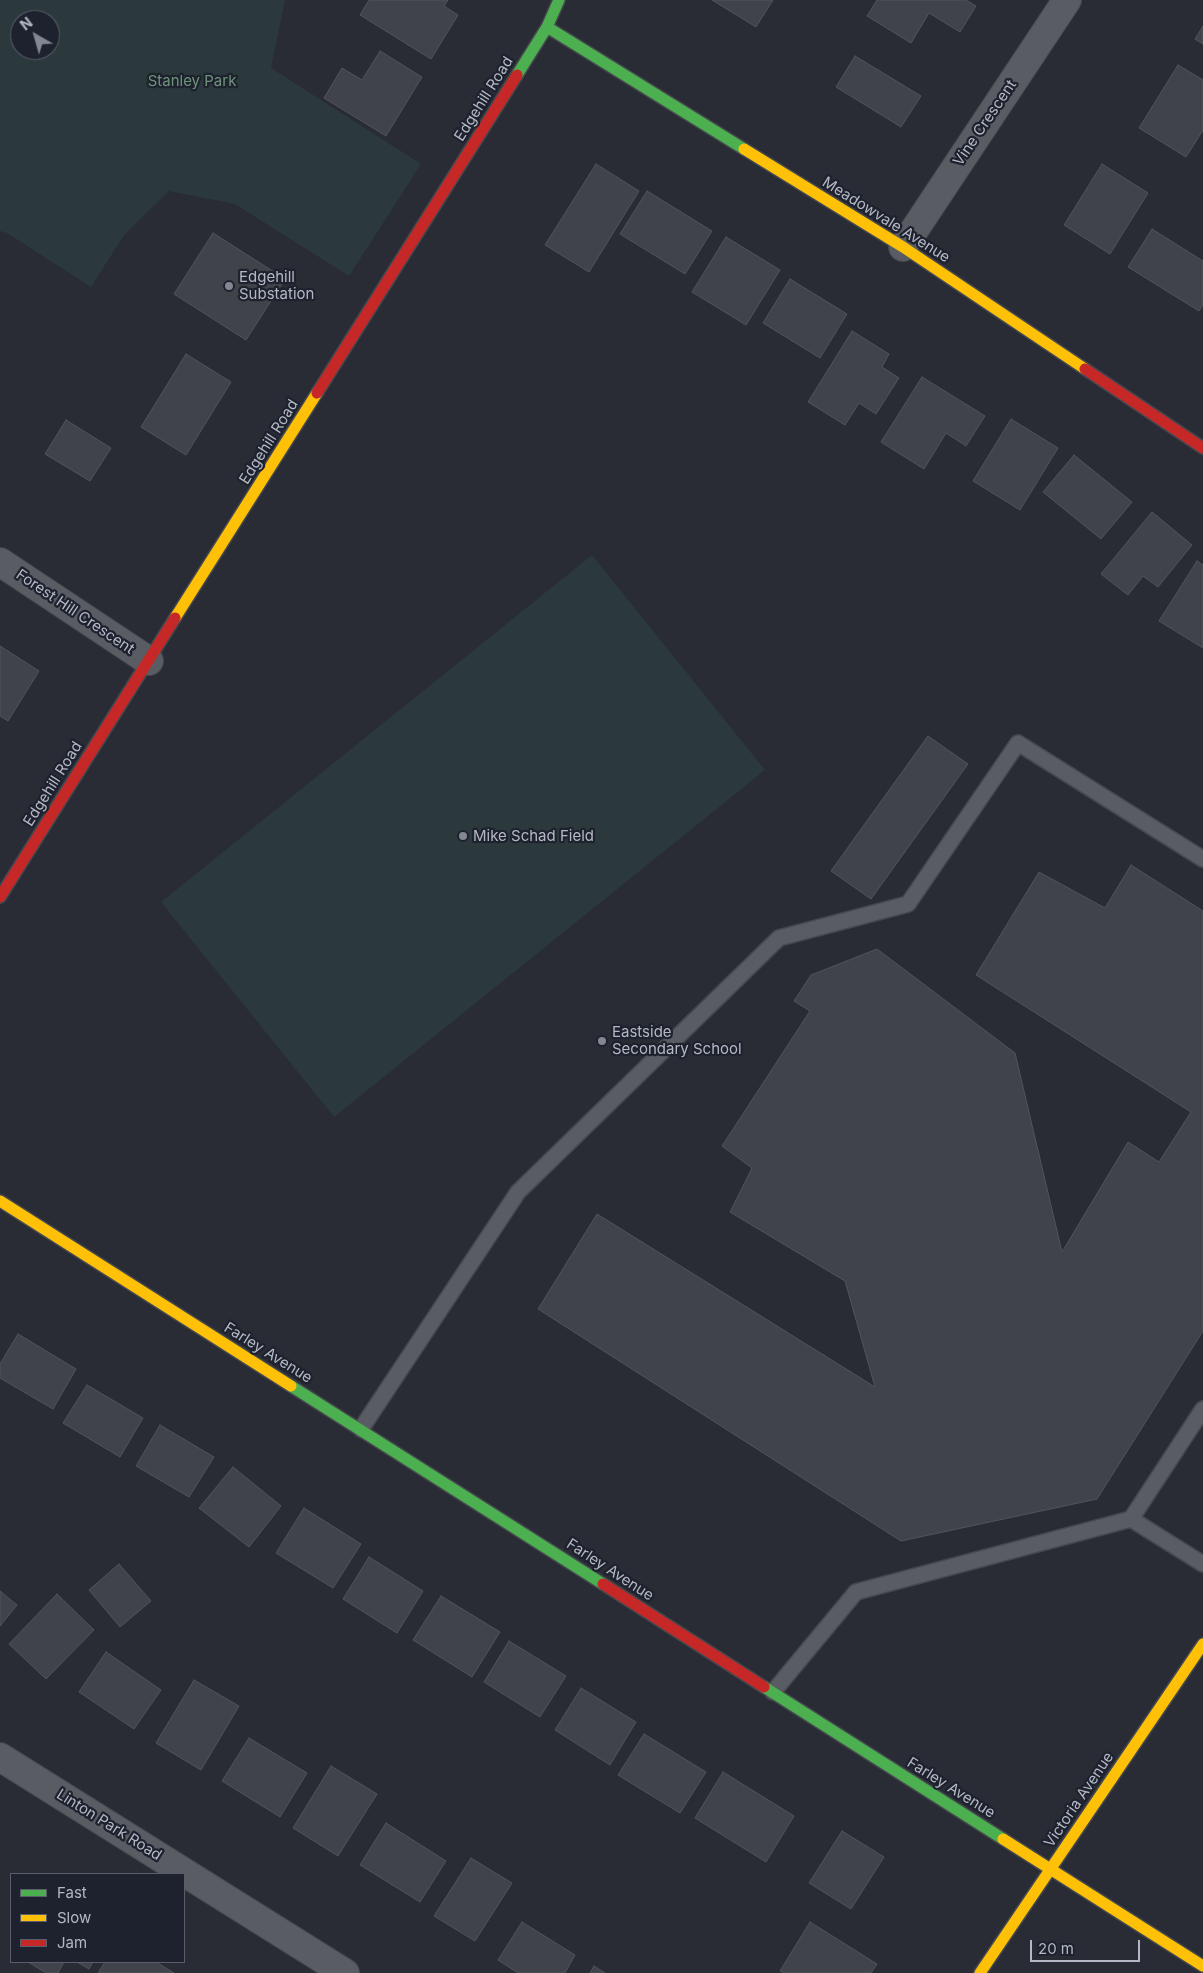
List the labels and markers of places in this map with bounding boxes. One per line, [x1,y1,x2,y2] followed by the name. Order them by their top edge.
[239,268,314,303] place label: Edgehill Substation
[223,280,235,292] marker: Edgehill Substation
[473,827,594,845] place label: Mike Schad Field
[457,830,469,842] marker: Mike Schad Field
[612,1023,742,1058] place label: Eastside Secondary School
[596,1035,608,1047] marker: Eastside Secondary School

